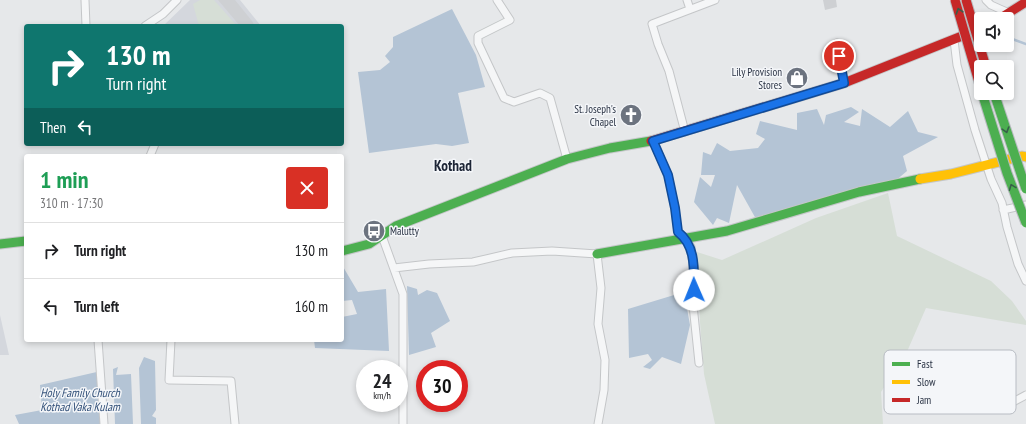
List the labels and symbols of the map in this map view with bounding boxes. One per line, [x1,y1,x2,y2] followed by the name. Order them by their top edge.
[955,8,964,15] one-way arrow
[822,39,856,73] pin
[732,65,782,92] place label: Lily Provision Stores
[784,65,810,91] shop icon: Lily Provision Stores
[574,102,616,129] place label: St. Joseph's Chapel
[618,102,644,128] church icon: St. Joseph's Chapel
[1001,127,1010,134] one-way arrow
[434,156,472,175] district label: Kothad
[1009,183,1017,190] one-way arrow
[361,218,387,244] bus stop icon: Malutty
[390,224,420,238] place label: Malutty
[673,269,715,311] position arrow
[884,350,1016,414] legend
[917,357,933,371] text: Fast
[416,360,468,412] speed limit sign: 30
[917,375,936,389] text: Slow
[40,385,121,414] water label: Holy Family Church Kothad Vaka Kulam
[916,393,931,407] text: Jam

